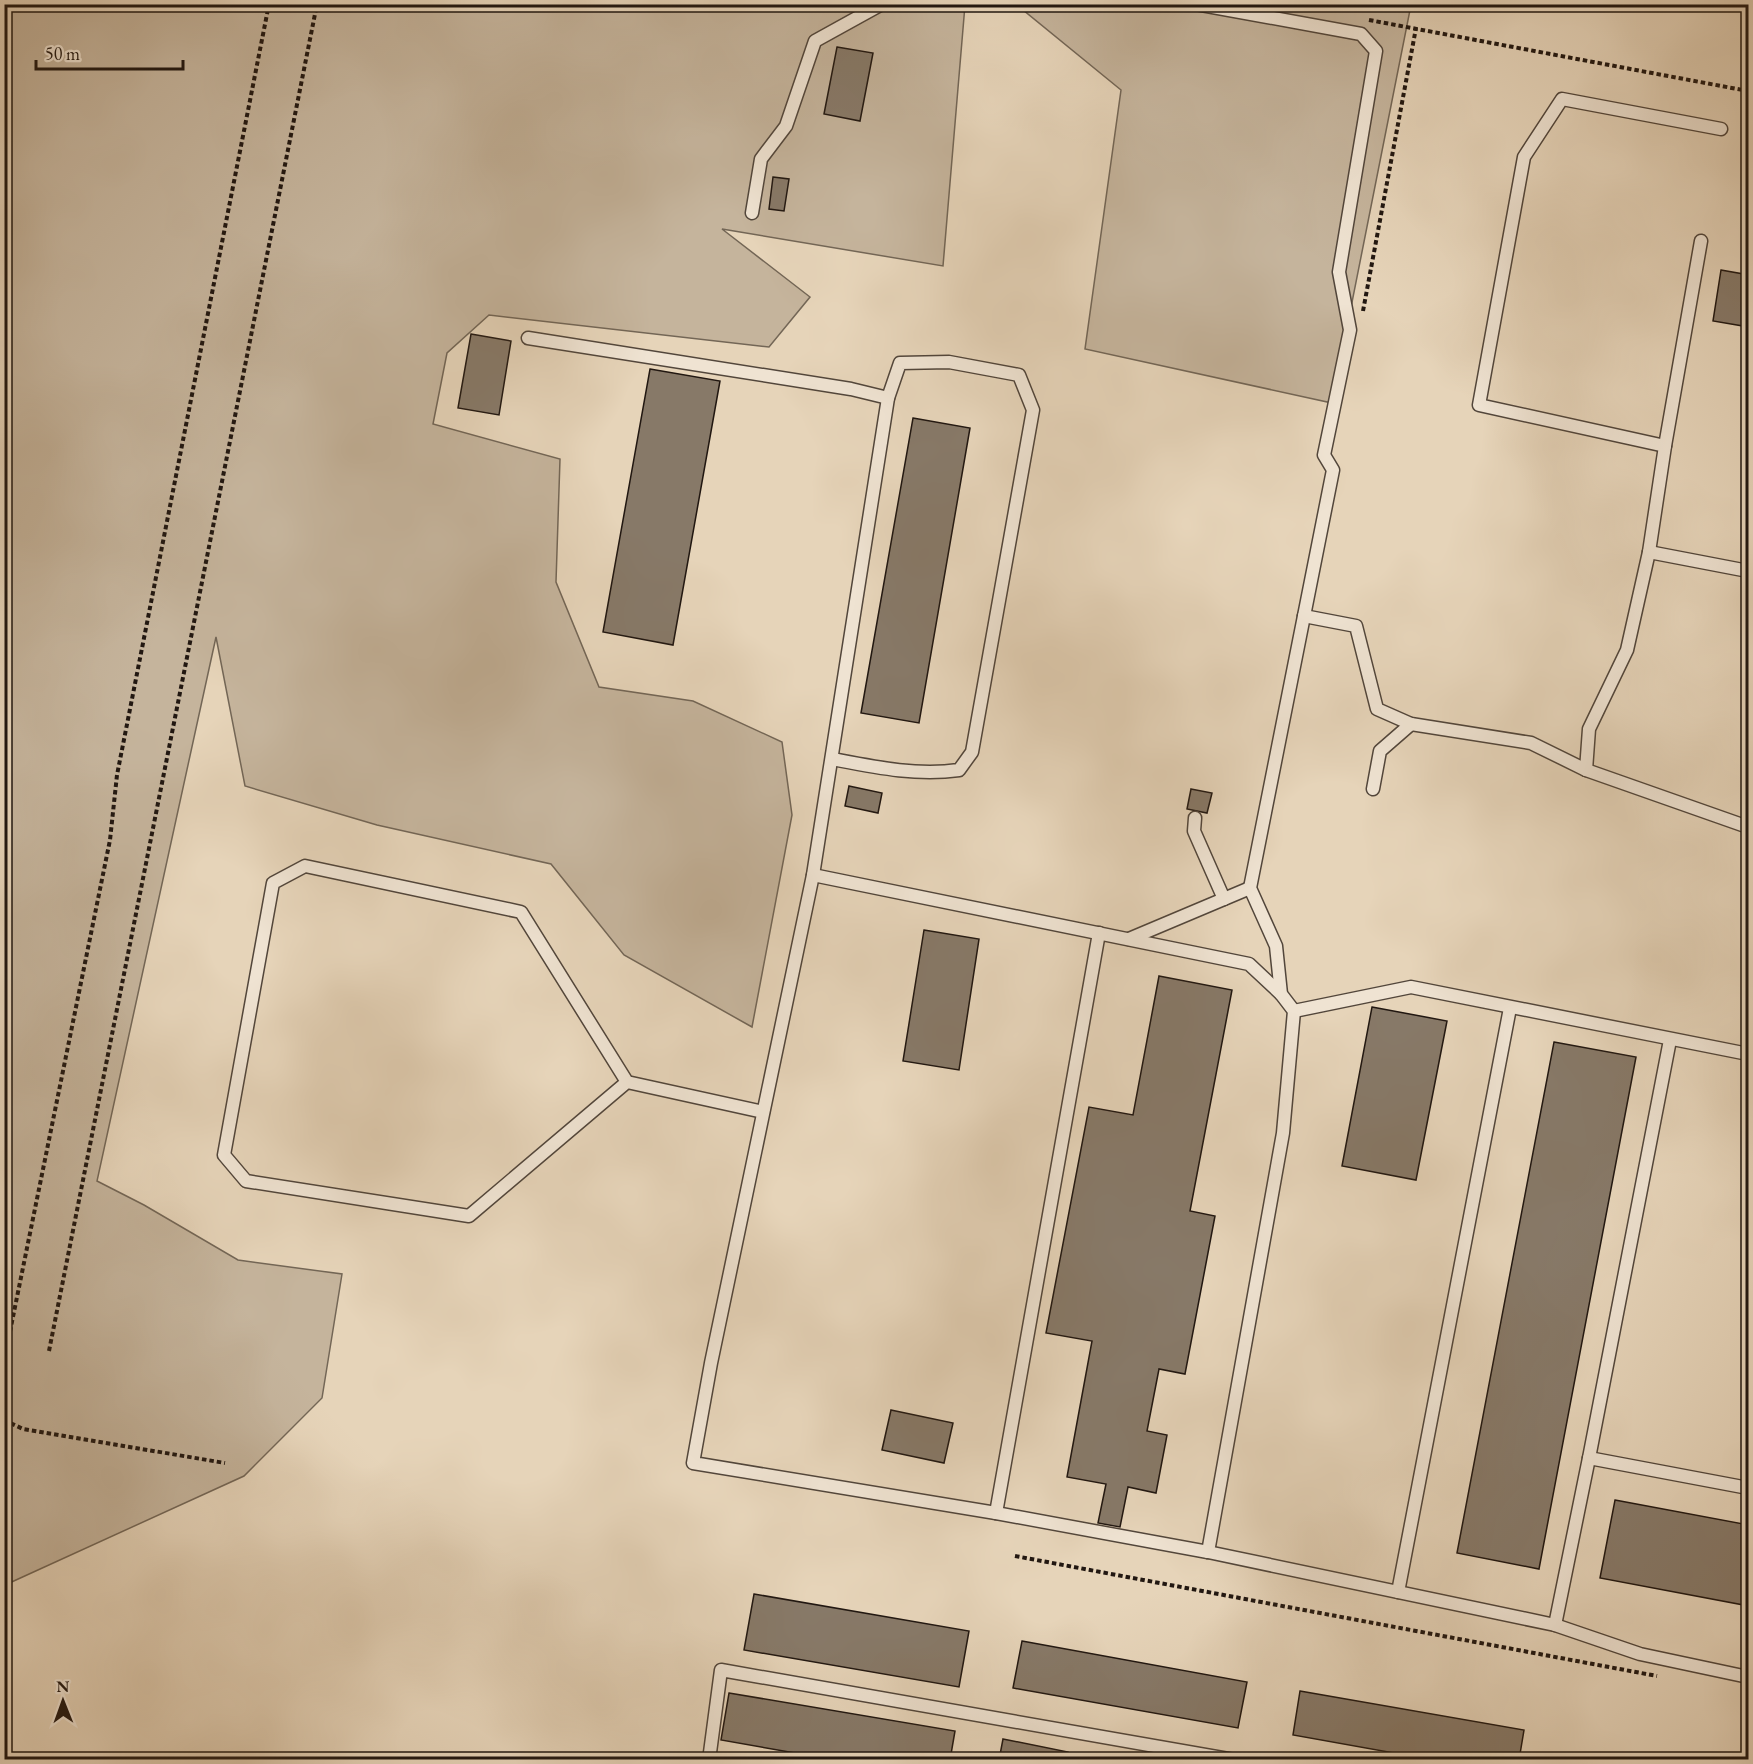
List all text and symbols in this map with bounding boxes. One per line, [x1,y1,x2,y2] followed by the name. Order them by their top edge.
[36,33,183,71] scale bar
[45,42,80,65] text: 50 m
[33,1671,93,1731] north arrow
[56,1676,69,1697] text: N

